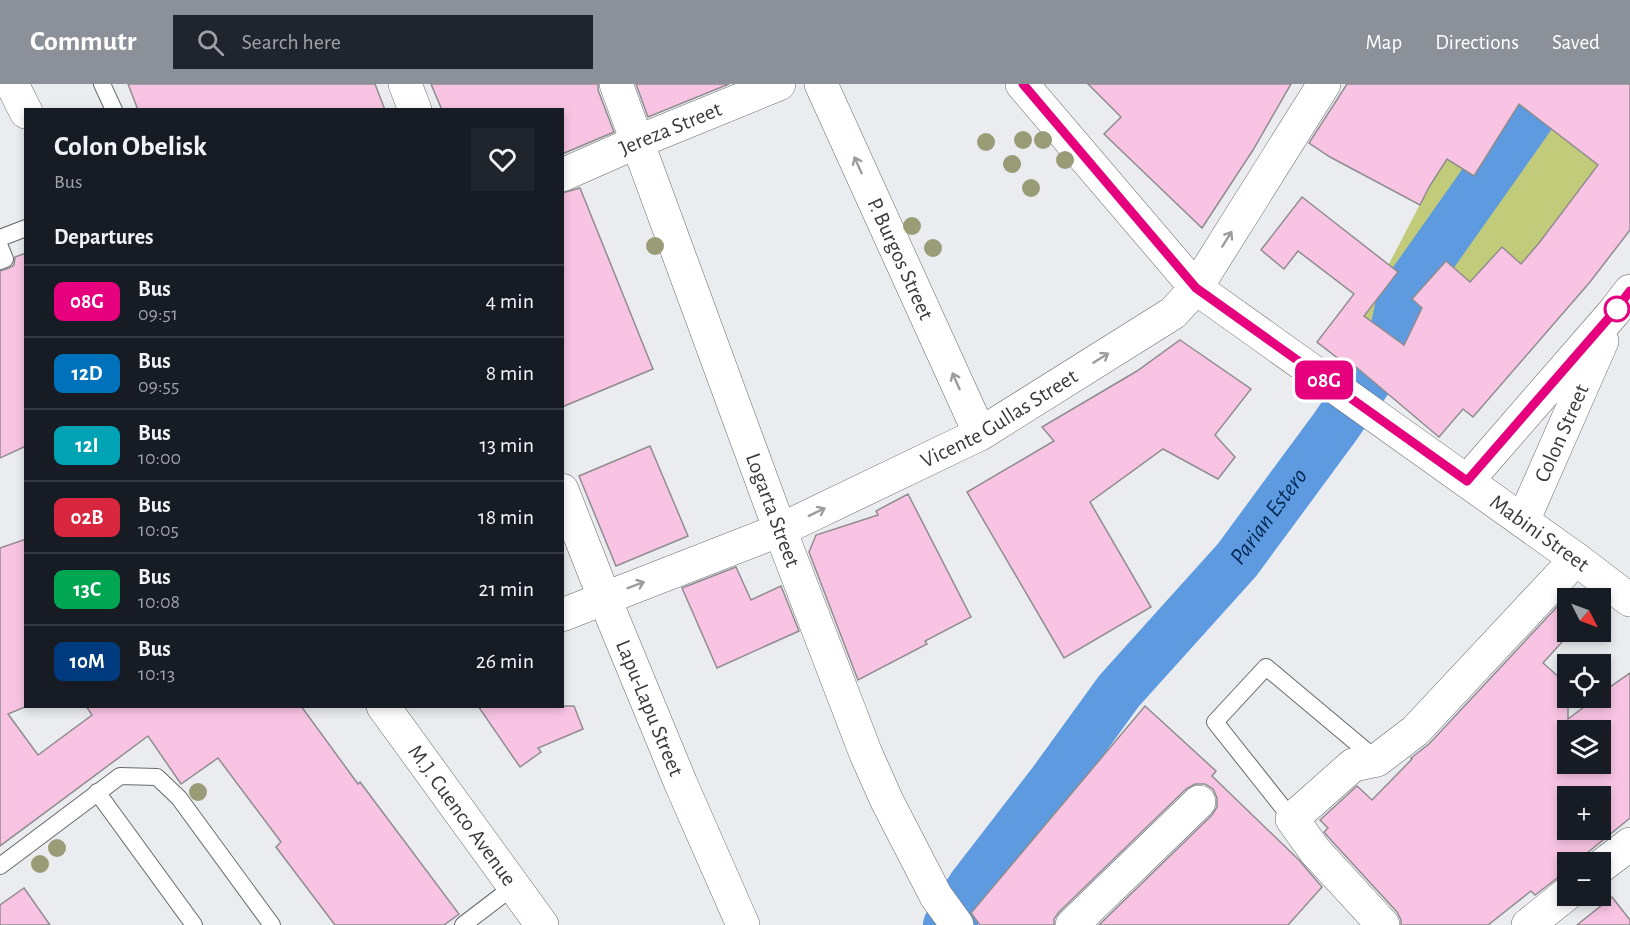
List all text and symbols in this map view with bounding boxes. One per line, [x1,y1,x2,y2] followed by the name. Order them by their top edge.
[173,15,593,69] search box
[194,26,227,59] icon: search
[30,28,137,56] text: Commutr
[242,31,341,53] text: Search here
[1366,32,1402,53] text: Map
[1435,32,1519,53] text: Directions
[1552,32,1600,53] text: Saved
[616,98,725,159] street label: Jereza Street
[471,128,534,191] button: heart
[54,133,207,161] text: Colon Obelisk
[851,157,863,175] one-way arrow
[54,172,82,192] text: Bus
[863,195,938,323] street label: P. Burgos Street
[54,226,154,248] text: Departures
[1222,231,1234,248] one-way arrow
[138,278,171,300] text: Bus
[486,290,534,312] text: 4 min
[70,291,104,312] text: 08G
[1604,296,1630,322] unlabelled marker
[138,304,178,324] text: 09:51
[138,350,171,372] text: Bus
[1092,352,1109,364] one-way arrow
[1290,360,1358,400] line badge: 08G
[486,362,534,384] text: 8 min
[71,363,103,384] text: 12D
[917,365,1081,472] street label: Vicente Gullas Street
[1307,370,1341,391] text: 08G
[949,372,961,390] one-way arrow
[138,376,179,396] text: 09:55
[1530,381,1593,485] street label: Colon Street
[138,422,171,444] text: Bus
[479,434,534,456] text: 13 min
[75,435,99,456] text: 12I
[138,448,181,468] text: 10:00
[742,450,804,570] street label: Logarta Street
[1226,464,1312,569] water label: Parian Estero
[1486,490,1593,576] street label: Mabini Street
[138,494,171,516] text: Bus
[478,506,534,528] text: 18 min
[808,506,826,518] one-way arrow
[71,507,104,528] text: 02B
[138,520,179,540] text: 10:05
[138,566,171,588] text: Bus
[479,578,534,600] text: 21 min
[73,579,101,600] text: 13C
[626,579,645,590] one-way arrow
[1557,588,1611,642] north arrow
[1557,588,1611,906] map controls
[138,592,180,612] text: 10:08
[612,637,687,779] street label: Lapu-Lapu Street
[138,638,171,660] text: Bus
[476,650,534,672] text: 26 min
[69,651,105,672] text: 10M
[1557,654,1611,708] button: locate
[138,664,175,684] text: 10:13
[1557,720,1611,774] button: layers
[404,741,521,890] street label: M.J. Cuenco Avenue
[1557,786,1611,840] button: +
[1557,852,1611,906] button: −

